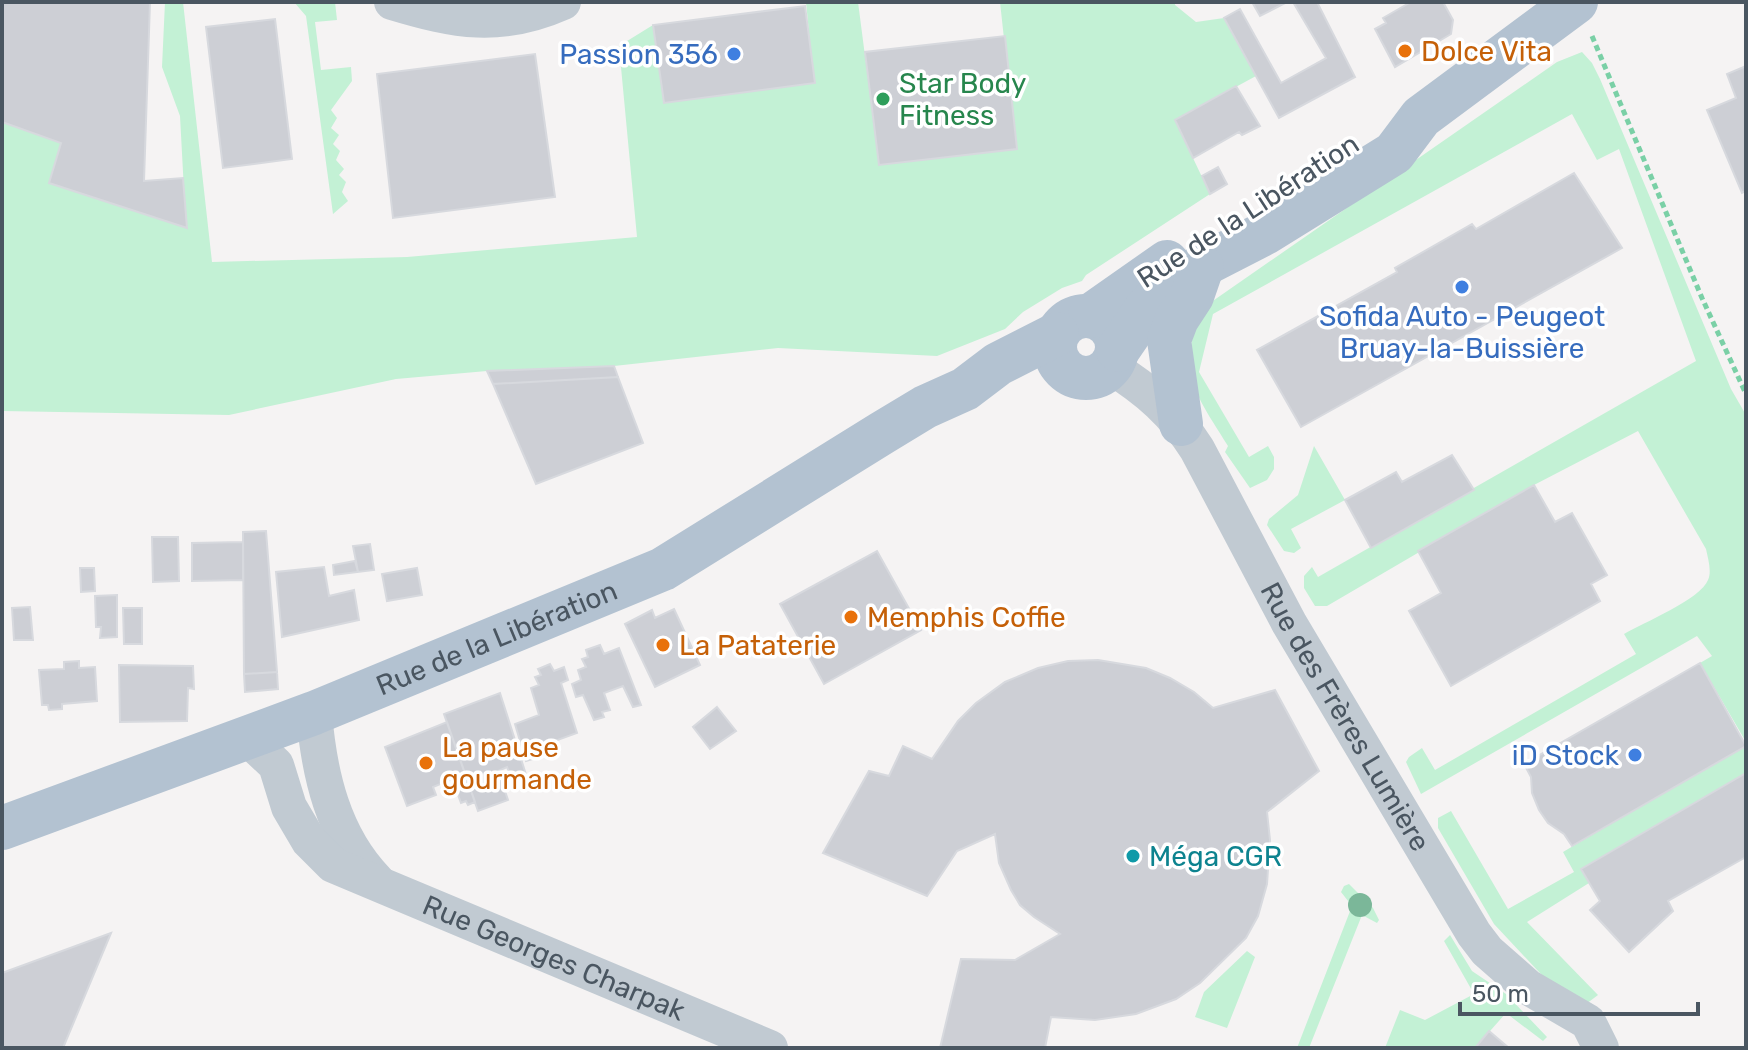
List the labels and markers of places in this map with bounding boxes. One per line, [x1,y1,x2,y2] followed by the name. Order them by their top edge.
[1421,35,1552,68] place label: Dolce Vita
[559,38,718,71] place label: Passion 356
[1396,42,1414,60] marker: Dolce Vita
[725,45,743,63] marker: Passion 356
[899,67,1027,132] place label: Star Body Fitness
[874,90,892,108] marker: Star Body Fitness
[1453,278,1471,296] marker: Sofida Auto - Peugeot Bruay-la-Buissière
[1319,300,1605,365] place label: Sofida Auto - Peugeot Bruay-la-Buissière
[867,601,1066,634] place label: Memphis Coffie
[842,608,860,626] marker: Memphis Coffie
[679,629,836,662] place label: La Pataterie
[654,636,672,654] marker: La Pataterie
[442,731,592,796] place label: La pause gourmande
[1512,739,1620,772] place label: iD Stock
[1626,746,1644,764] marker: iD Stock
[417,754,435,772] marker: La pause gourmande
[1149,840,1282,873] place label: Méga CGR
[1124,847,1142,865] marker: Méga CGR

